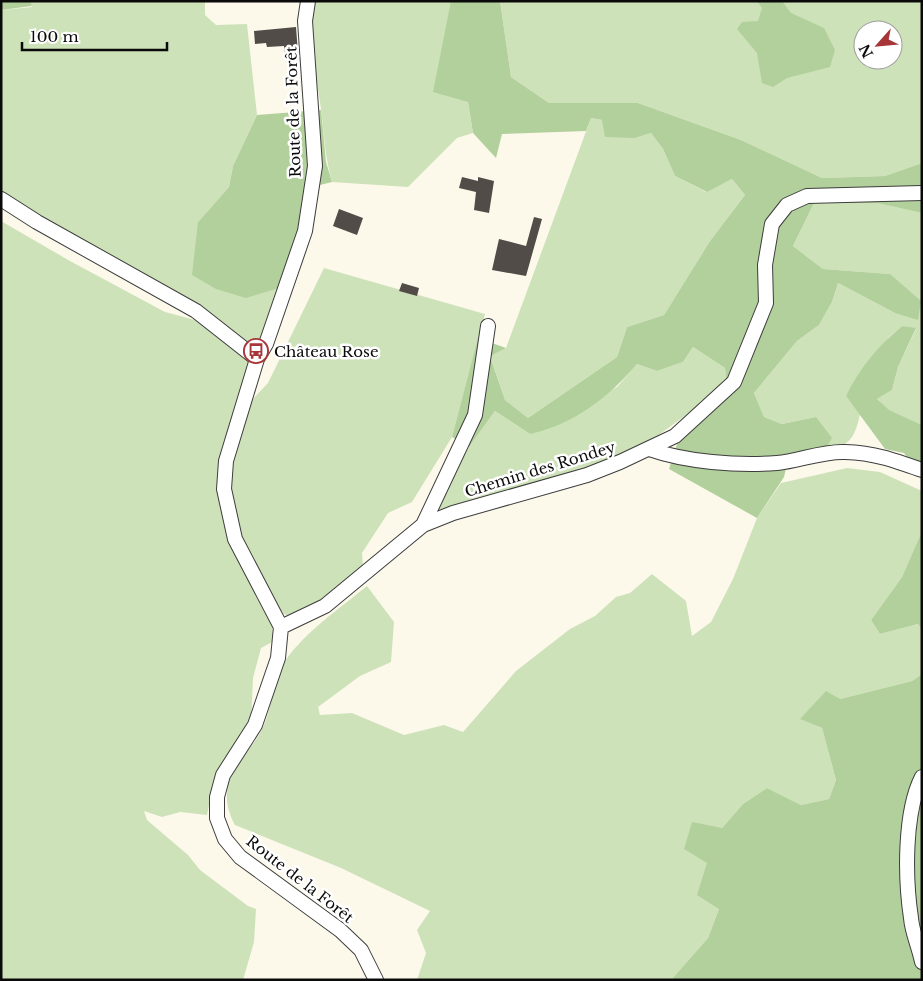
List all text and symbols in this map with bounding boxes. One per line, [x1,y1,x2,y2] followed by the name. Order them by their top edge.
[22,20,168,52] scale bar
[853,20,903,70] north arrow
[30,27,79,46] text: 100 m
[855,41,877,61] text: N
[281,46,305,178] street label: Route de la Forêt
[243,338,269,364] bus stop icon: Château Rose
[274,342,378,361] place label: Château Rose
[462,437,618,501] street label: Chemin des Rondey
[243,831,358,927] street label: Route de la Forêt

